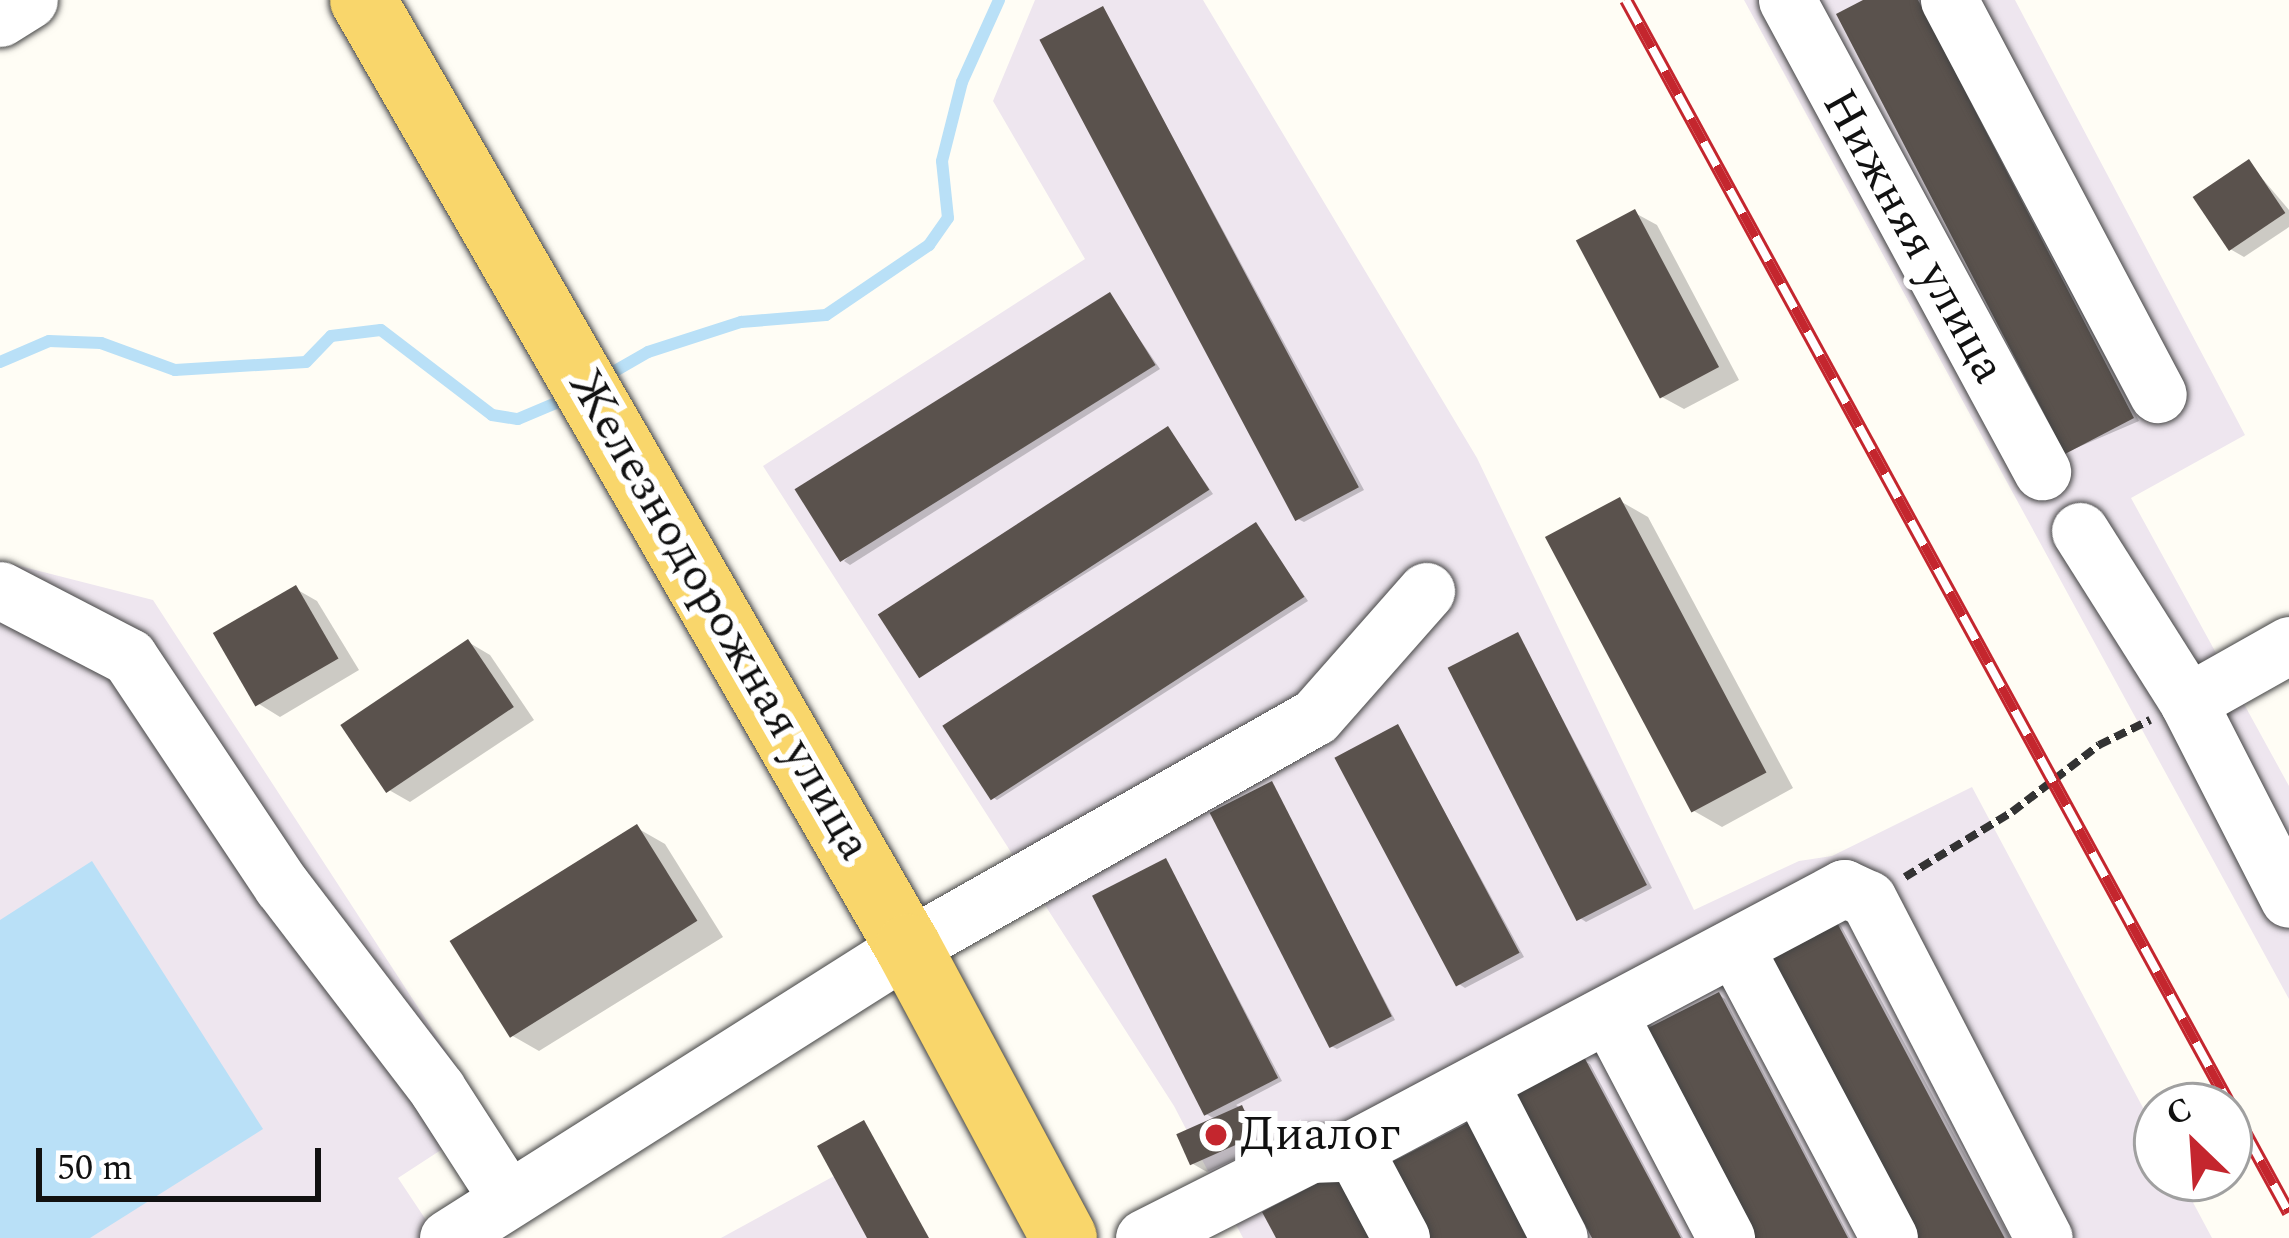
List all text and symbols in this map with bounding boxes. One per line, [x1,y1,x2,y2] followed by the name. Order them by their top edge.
[1810,79,2018,393] street label: Нижняя улица
[556,360,884,870] street label: Железнодорожная улица
[2133,1082,2253,1202] north arrow
[2158,1084,2200,1140] text: С
[1240,1106,1401,1164] place label: Диалог
[1203,1122,1229,1148] marker: Диалог
[42,1124,327,1198] scale bar
[57,1141,133,1196] text: 50 m

